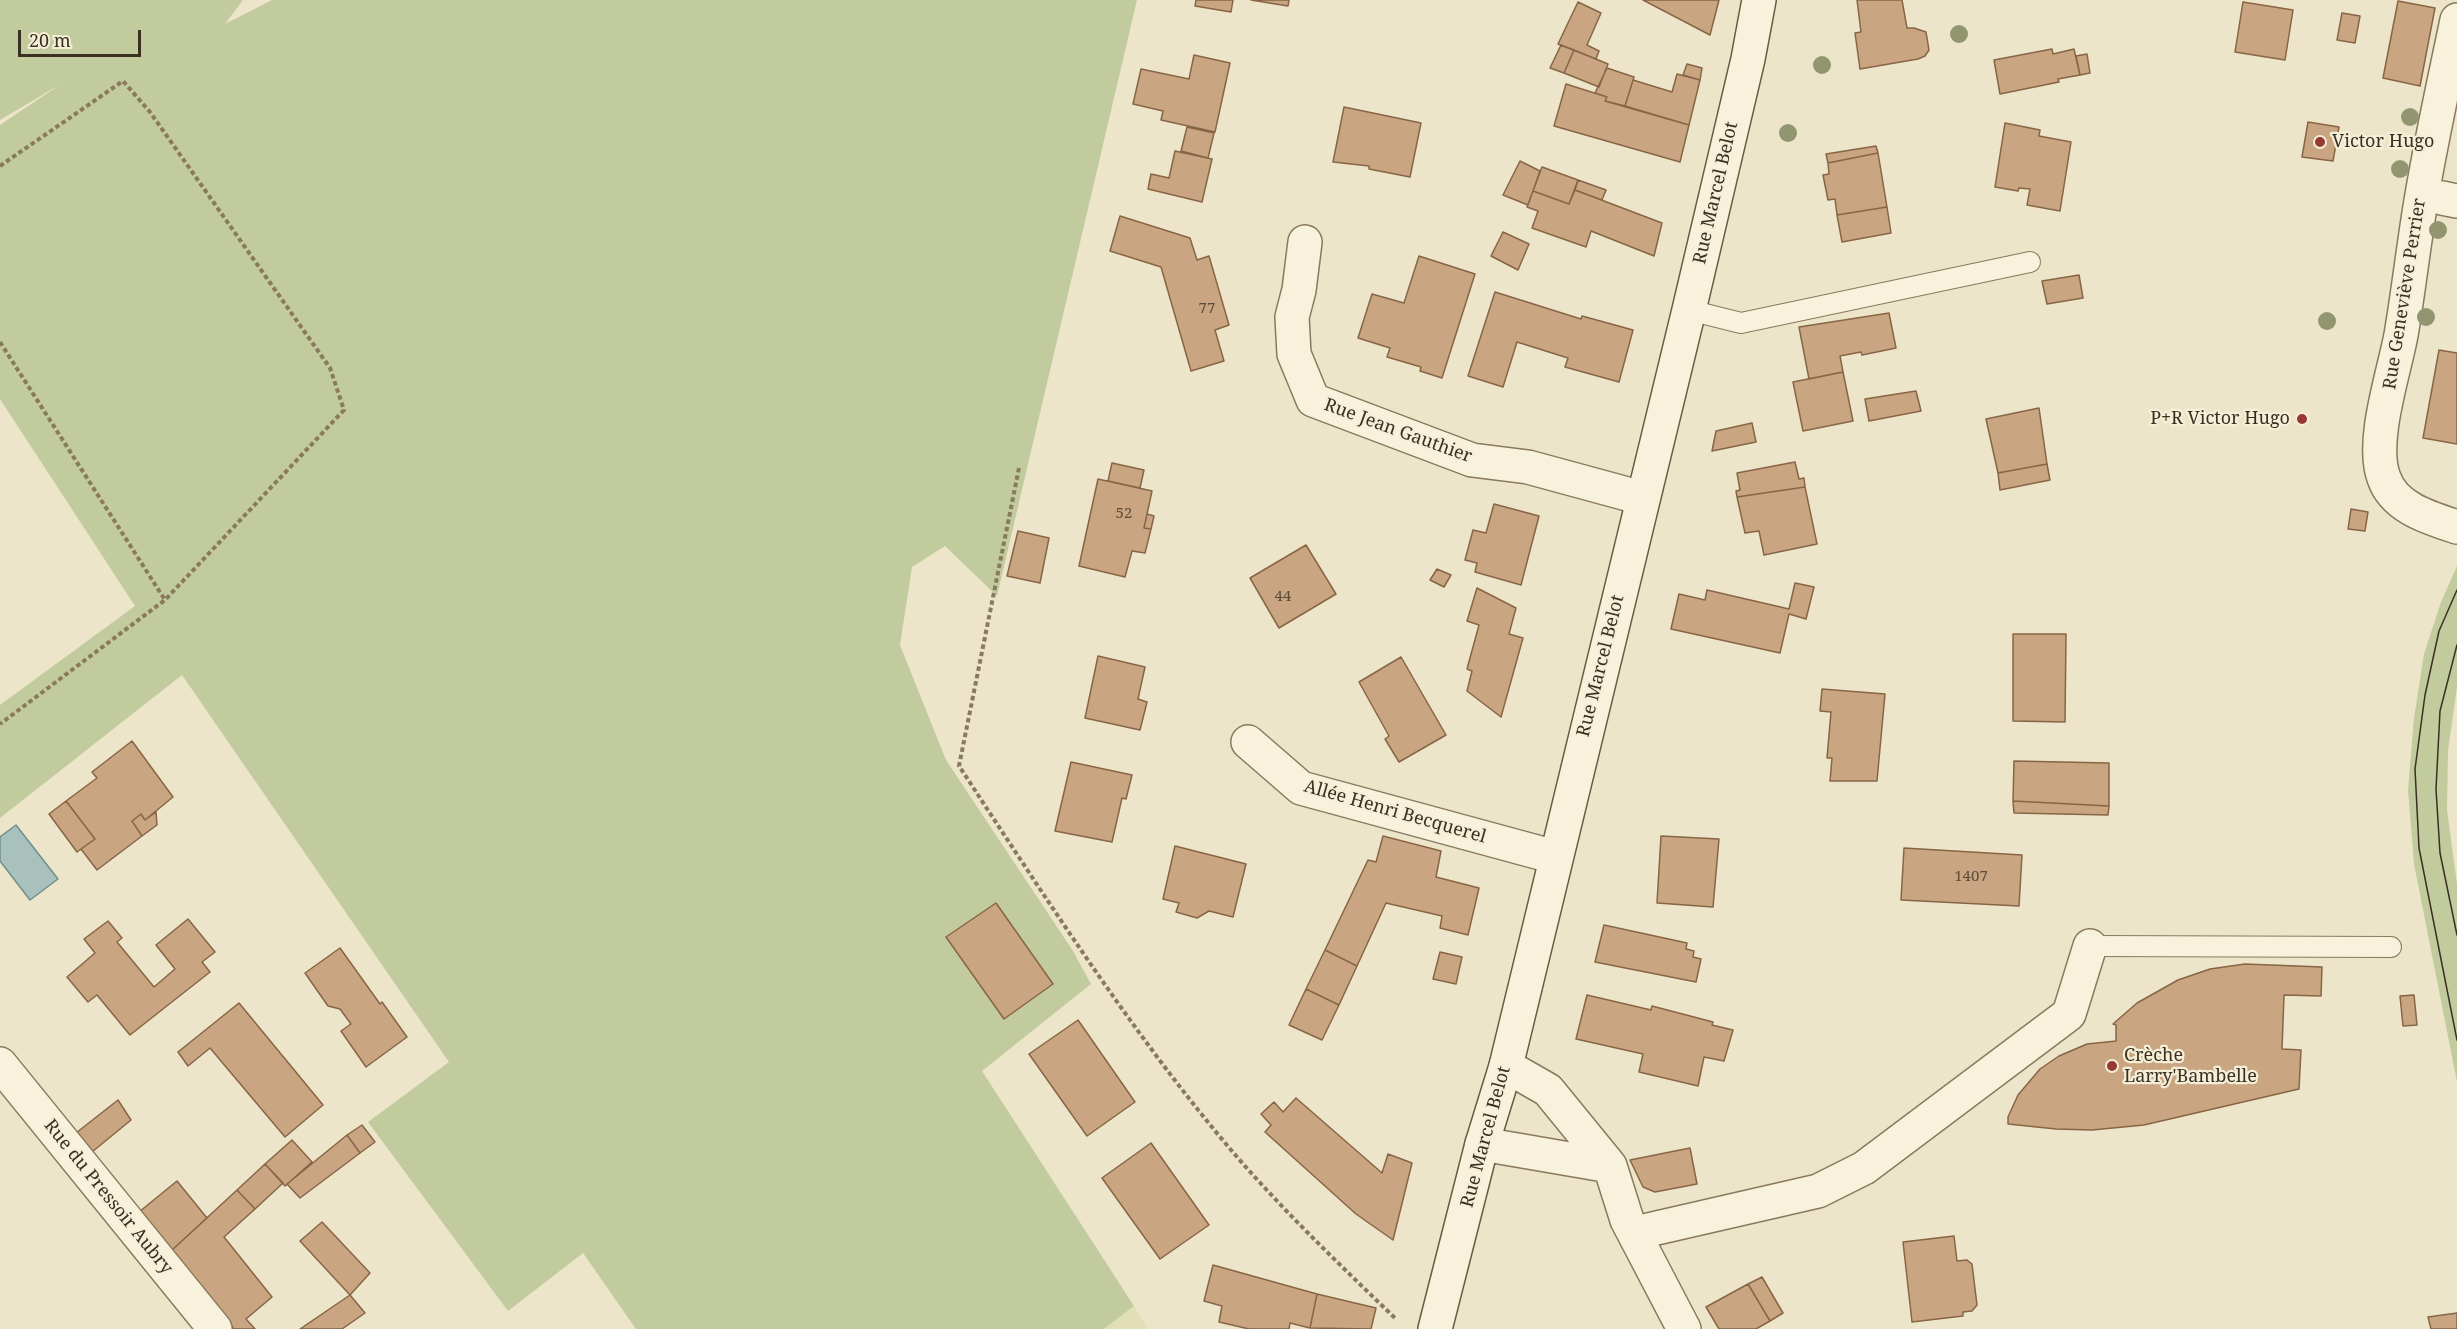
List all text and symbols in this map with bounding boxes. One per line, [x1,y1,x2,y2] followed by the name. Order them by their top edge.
[21,18,144,56] scale bar
[29,28,71,52] text: 20 m
[1689,120,1743,266] street label: Rue Marcel Belot
[2332,131,2434,153] place label: Victor Hugo
[2313,135,2327,149] marker: Victor Hugo
[2379,197,2431,391] street label: Rue Geneviève Perrier
[1199,300,1215,318] house number: 77
[1321,394,1475,468] street label: Rue Jean Gauthier
[2150,408,2290,430] place label: P+R Victor Hugo
[2295,412,2309,426] marker: P+R Victor Hugo
[1116,505,1132,523] house number: 52
[1275,588,1291,606] house number: 44
[1573,593,1629,739] street label: Rue Marcel Belot
[1302,776,1488,848] street label: Allée Henri Becquerel
[1954,868,1988,886] house number: 1407
[2124,1045,2257,1088] place label: Crèche Larry'Bambelle
[2105,1059,2119,1073] marker: Crèche Larry'Bambelle
[1457,1064,1515,1210] street label: Rue Marcel Belot
[39,1115,177,1279] street label: Rue du Pressoir Aubry

